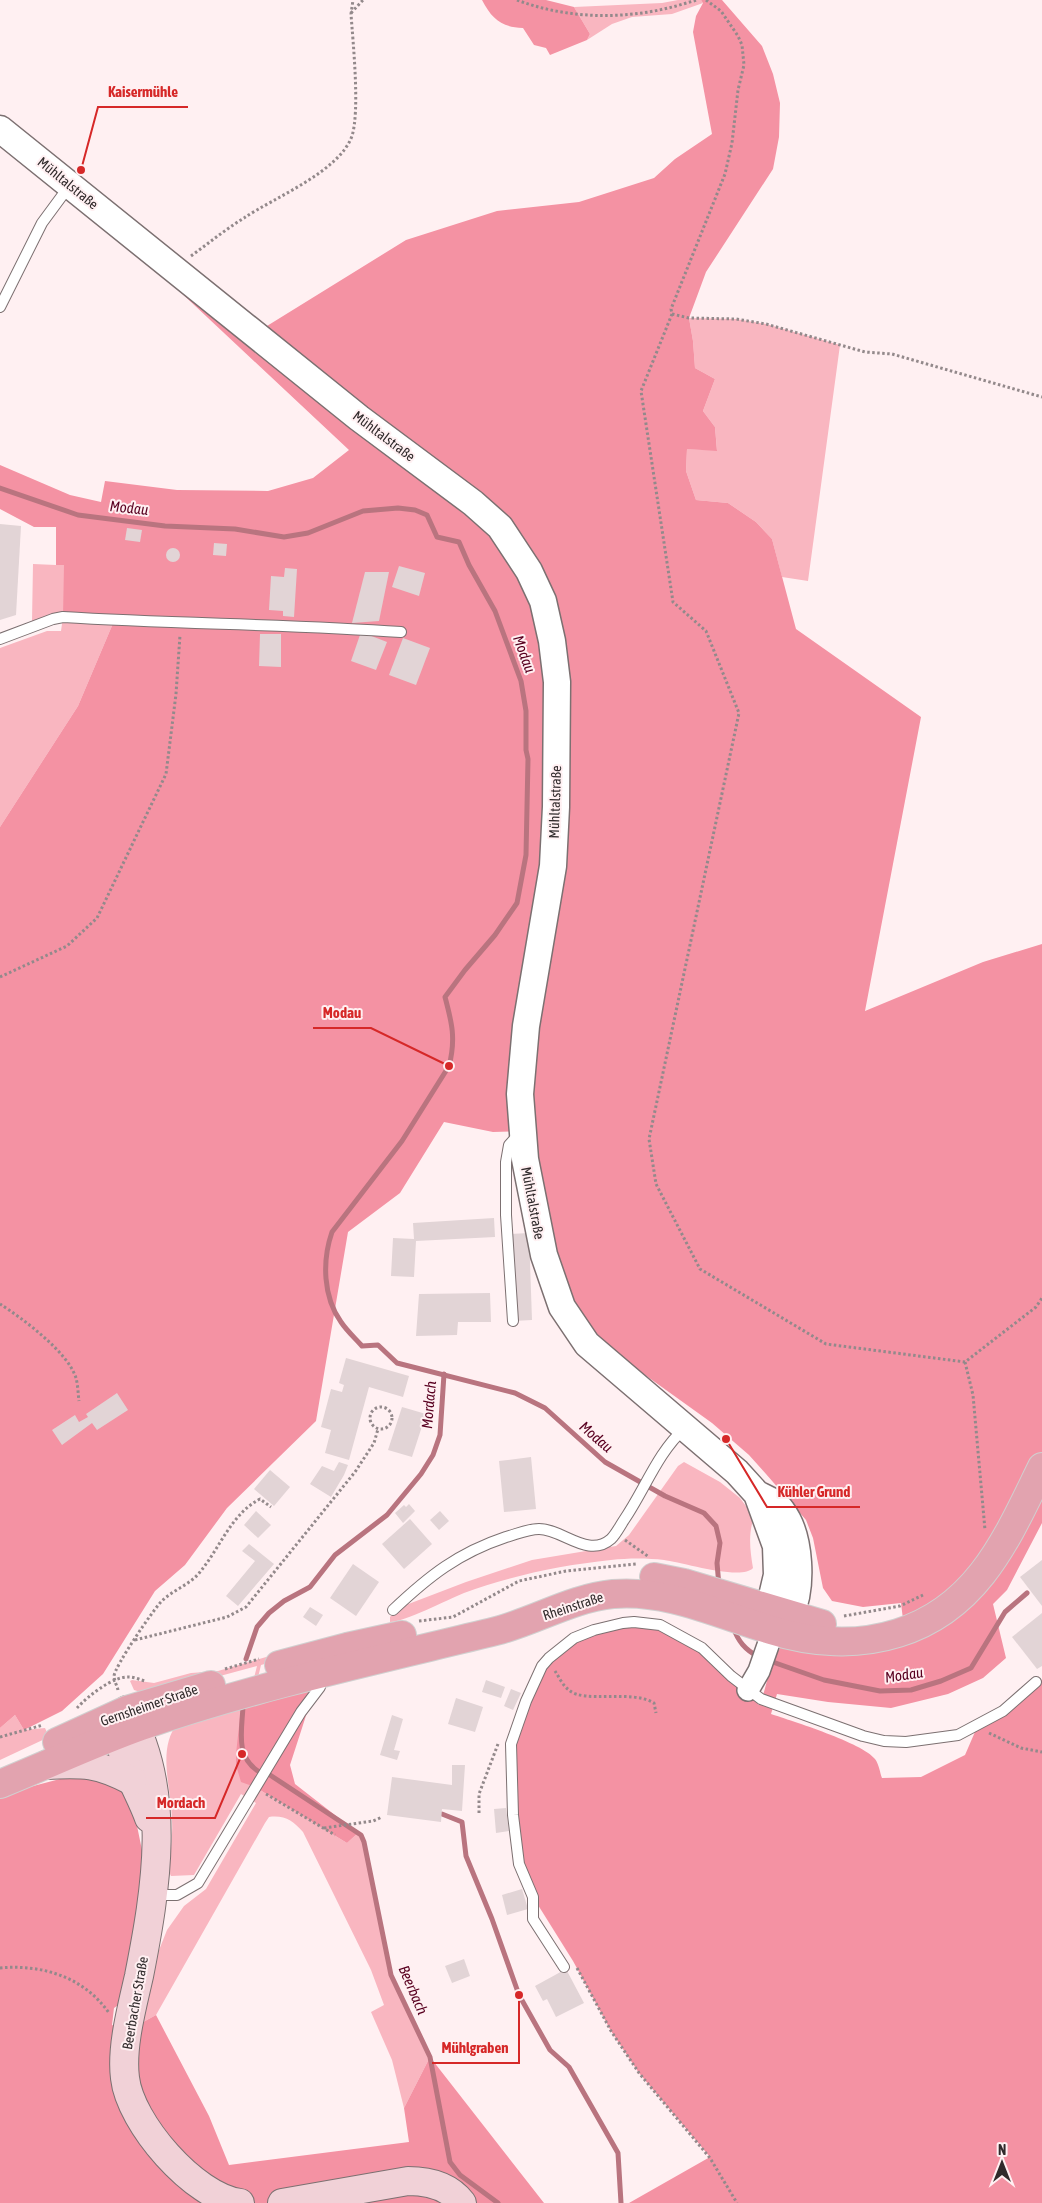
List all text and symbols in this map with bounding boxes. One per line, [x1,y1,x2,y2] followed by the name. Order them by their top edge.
[98,77,188,107] callout: Kaisermühle
[108,83,178,100] text: Kaisermühle
[35,154,101,212] street label: Mühltalstraße
[350,408,418,464] street label: Mühltalstraße
[109,497,149,518] water label: Modau
[510,633,539,675] water label: Modau
[546,765,564,839] street label: Mühltalstraße
[313,998,371,1028] callout: Modau
[323,1004,361,1021] text: Modau
[518,1166,548,1240] street label: Mühltalstraße
[418,1380,439,1430] water label: Mordach
[576,1418,616,1456] water label: Modau
[767,1477,860,1507] callout: Kühler Grund
[778,1483,850,1500] text: Kühler Grund
[541,1589,605,1623] street label: Rheinstraße
[884,1663,924,1686] water label: Modau
[98,1681,200,1729] street label: Gernsheimer Straße
[146,1788,215,1818] callout: Mordach
[157,1794,205,1811] text: Mordach
[119,1955,151,2051] street label: Beerbacher Straße
[396,1963,431,2017] water label: Beerbach
[432,2033,519,2063] callout: Mühlgraben
[441,2039,509,2056] text: Mühlgraben
[977,2138,1027,2188] north arrow
[998,2142,1006,2158] text: N

